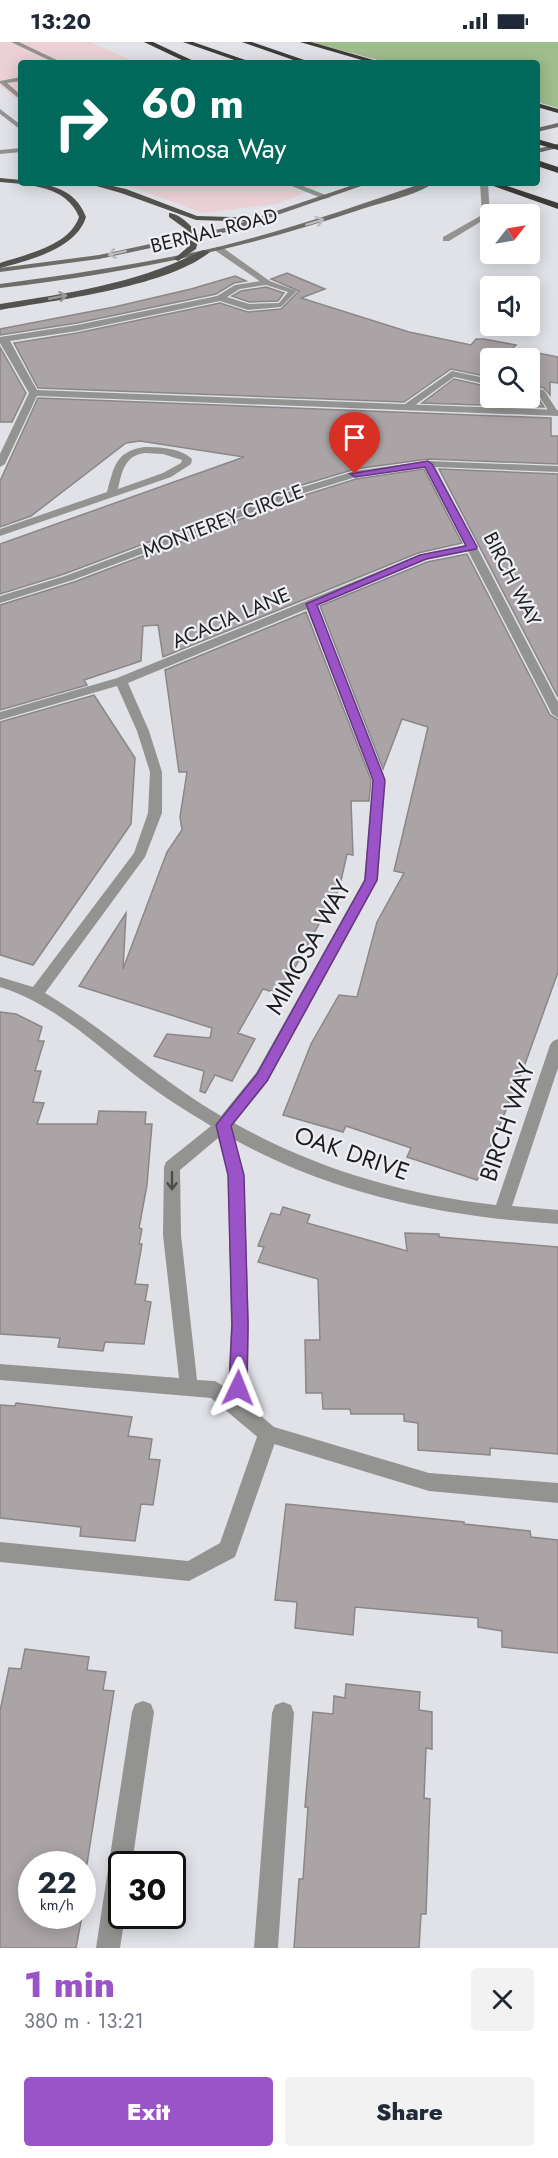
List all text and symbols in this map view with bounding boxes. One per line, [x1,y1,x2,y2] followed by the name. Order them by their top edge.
[30,5,91,37] text: 13:20
[141,73,244,134] text: 60 m
[42,84,120,162] icon: right
[141,129,286,168] text: Mimosa Way
[147,201,281,261] street label: BERNAL ROAD
[480,204,540,264] north arrow
[480,204,540,408] map controls
[305,216,324,227] one-way arrow
[108,248,127,259] one-way arrow
[480,276,540,336] button: sound
[47,291,67,302] one-way arrow
[480,348,540,408] button: search
[329,412,380,474] pin
[338,421,371,454] icon: arrive
[138,477,308,565] street label: MONTEREY CIRCLE
[476,527,548,632] street label: BIRCH WAY
[167,580,295,656] street label: ACACIA LANE
[257,873,360,1021] street label: MIMOSA WAY
[471,1058,544,1186] street label: BIRCH WAY
[290,1117,414,1189] street label: OAK DRIVE
[166,1170,178,1190] one-way arrow
[206,1356,270,1420] position arrow
[108,1851,186,1929] speed limit sign: 30
[37,1861,77,1904] text: 22
[40,1894,74,1916] text: km/h
[24,1958,115,2010] text: 1 min
[471,1968,534,2031] button: close
[24,2007,144,2036] text: 380 m · 13:21
[24,2077,273,2146] button: Exit
[285,2077,534,2146] button: Share

